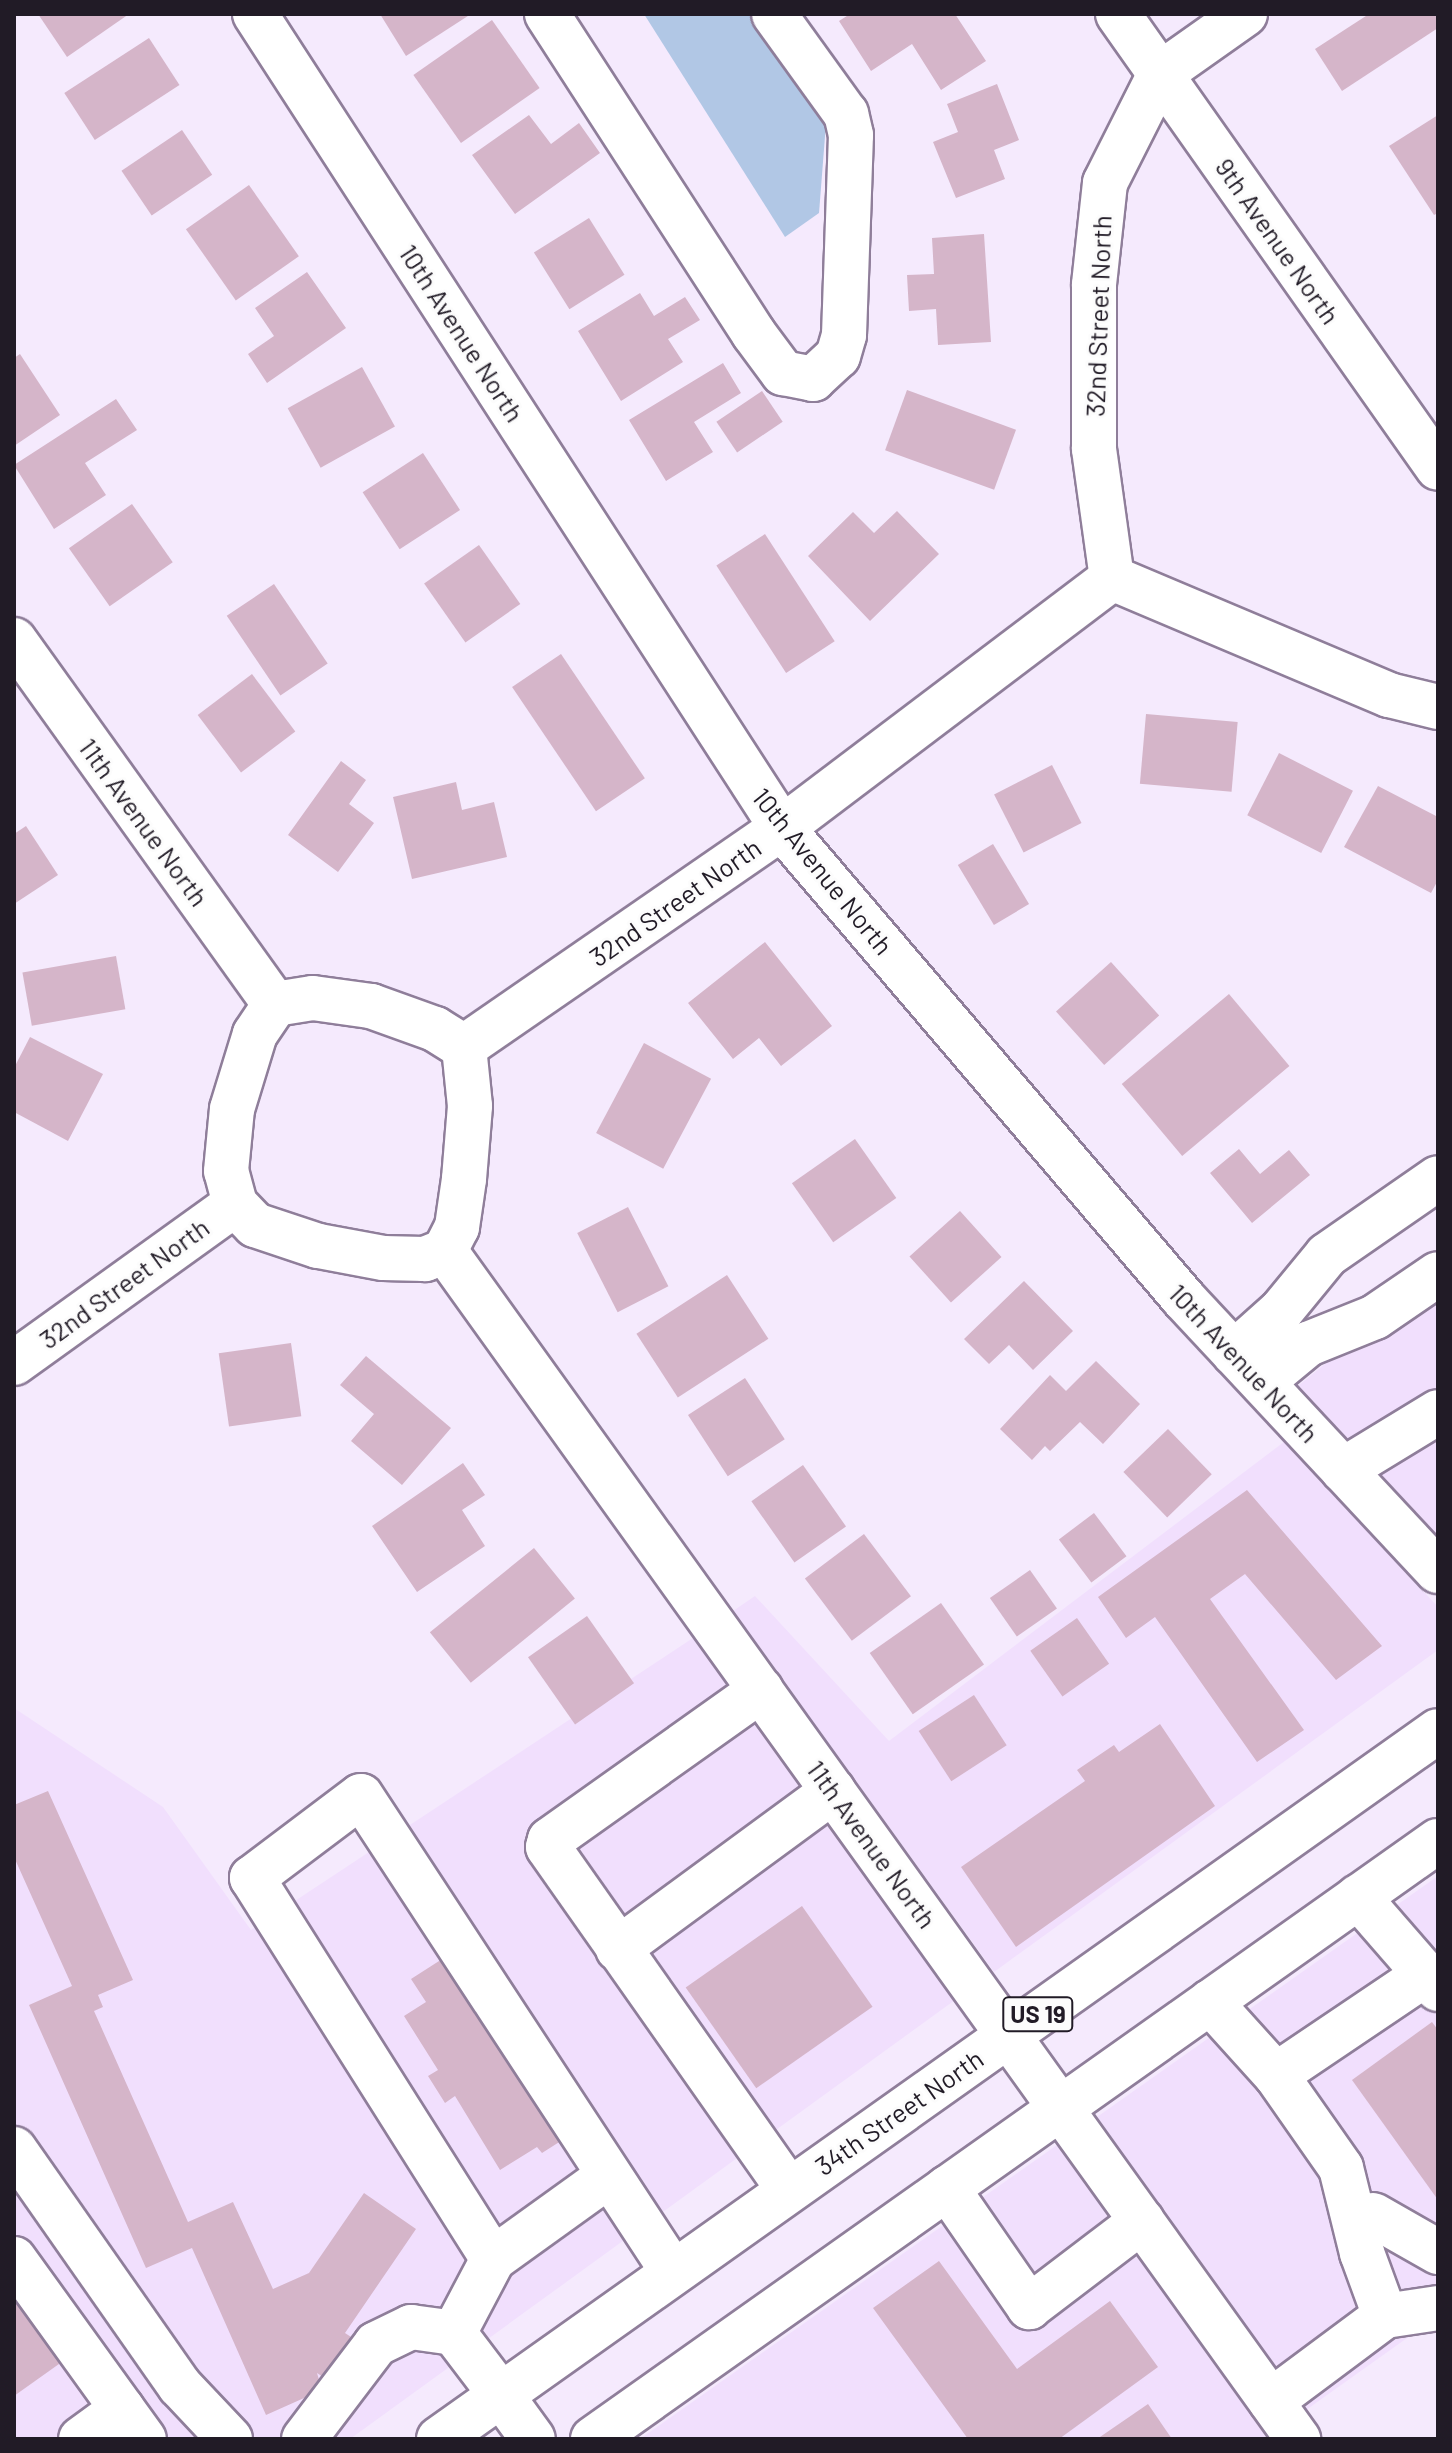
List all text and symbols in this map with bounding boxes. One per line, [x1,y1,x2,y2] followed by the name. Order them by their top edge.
[1209,152,1347,330] street label: 9th Avenue North
[1079,215,1117,417] street label: 32nd Street North
[393,238,531,428] street label: 10th Avenue North
[73,732,215,912] street label: 11th Avenue North
[746,781,900,961] street label: 10th Avenue North
[583,831,767,973] street label: 32nd Street North
[33,1211,215,1355] street label: 32nd Street North
[1163,1277,1325,1449] street label: 10th Avenue North
[801,1754,943,1934] street label: 11th Avenue North
[1002,1994,1074,2034] road number: US 19
[809,2043,989,2181] street label: 34th Street North

